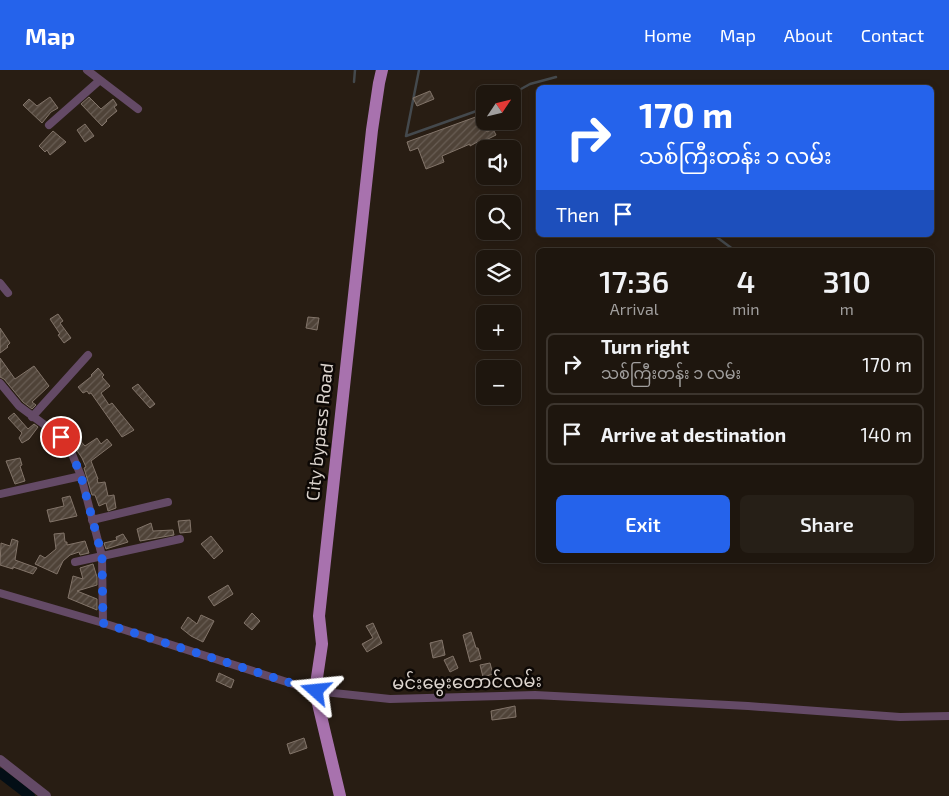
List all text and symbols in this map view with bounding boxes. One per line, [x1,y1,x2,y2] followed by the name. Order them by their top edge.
[25,21,75,50] text: Map
[644,24,692,46] text: Home
[720,24,756,46] text: Map
[784,24,833,46] text: About
[861,24,924,46] text: Contact
[476,85,521,130] north arrow
[476,85,521,405] map controls
[639,93,733,135] text: 170 m
[556,105,621,170] icon: right
[476,140,521,185] button: sound
[639,142,832,168] text: သစ်ကြီးတန်း ၁ လမ်း
[476,195,521,240] button: search
[609,200,637,228] icon: arrive
[556,203,599,226] text: Then
[476,250,521,295] button: layers
[599,263,669,299] text: 17:36
[737,263,755,299] text: 4
[823,263,871,299] text: 310
[610,299,659,318] text: Arrival
[732,299,760,318] text: min
[840,299,854,318] text: m
[476,305,521,350] button: +
[601,335,689,358] text: Turn right
[558,350,586,378] icon: right
[862,353,912,376] text: 170 m
[476,360,521,405] button: −
[301,362,337,502] street label: City bypass Road
[601,363,741,382] text: သစ်ကြီးတန်း ၁ လမ်း
[40,416,82,458] pin
[558,420,586,448] icon: arrive
[47,423,75,451] icon: arrive
[601,423,786,446] text: Arrive at destination
[860,423,912,446] text: 140 m
[556,495,730,553] button: Exit
[740,495,914,553] button: Share
[289,664,341,716] position arrow
[392,668,542,698] street label: မင်းမွေးတောင်လမ်း

